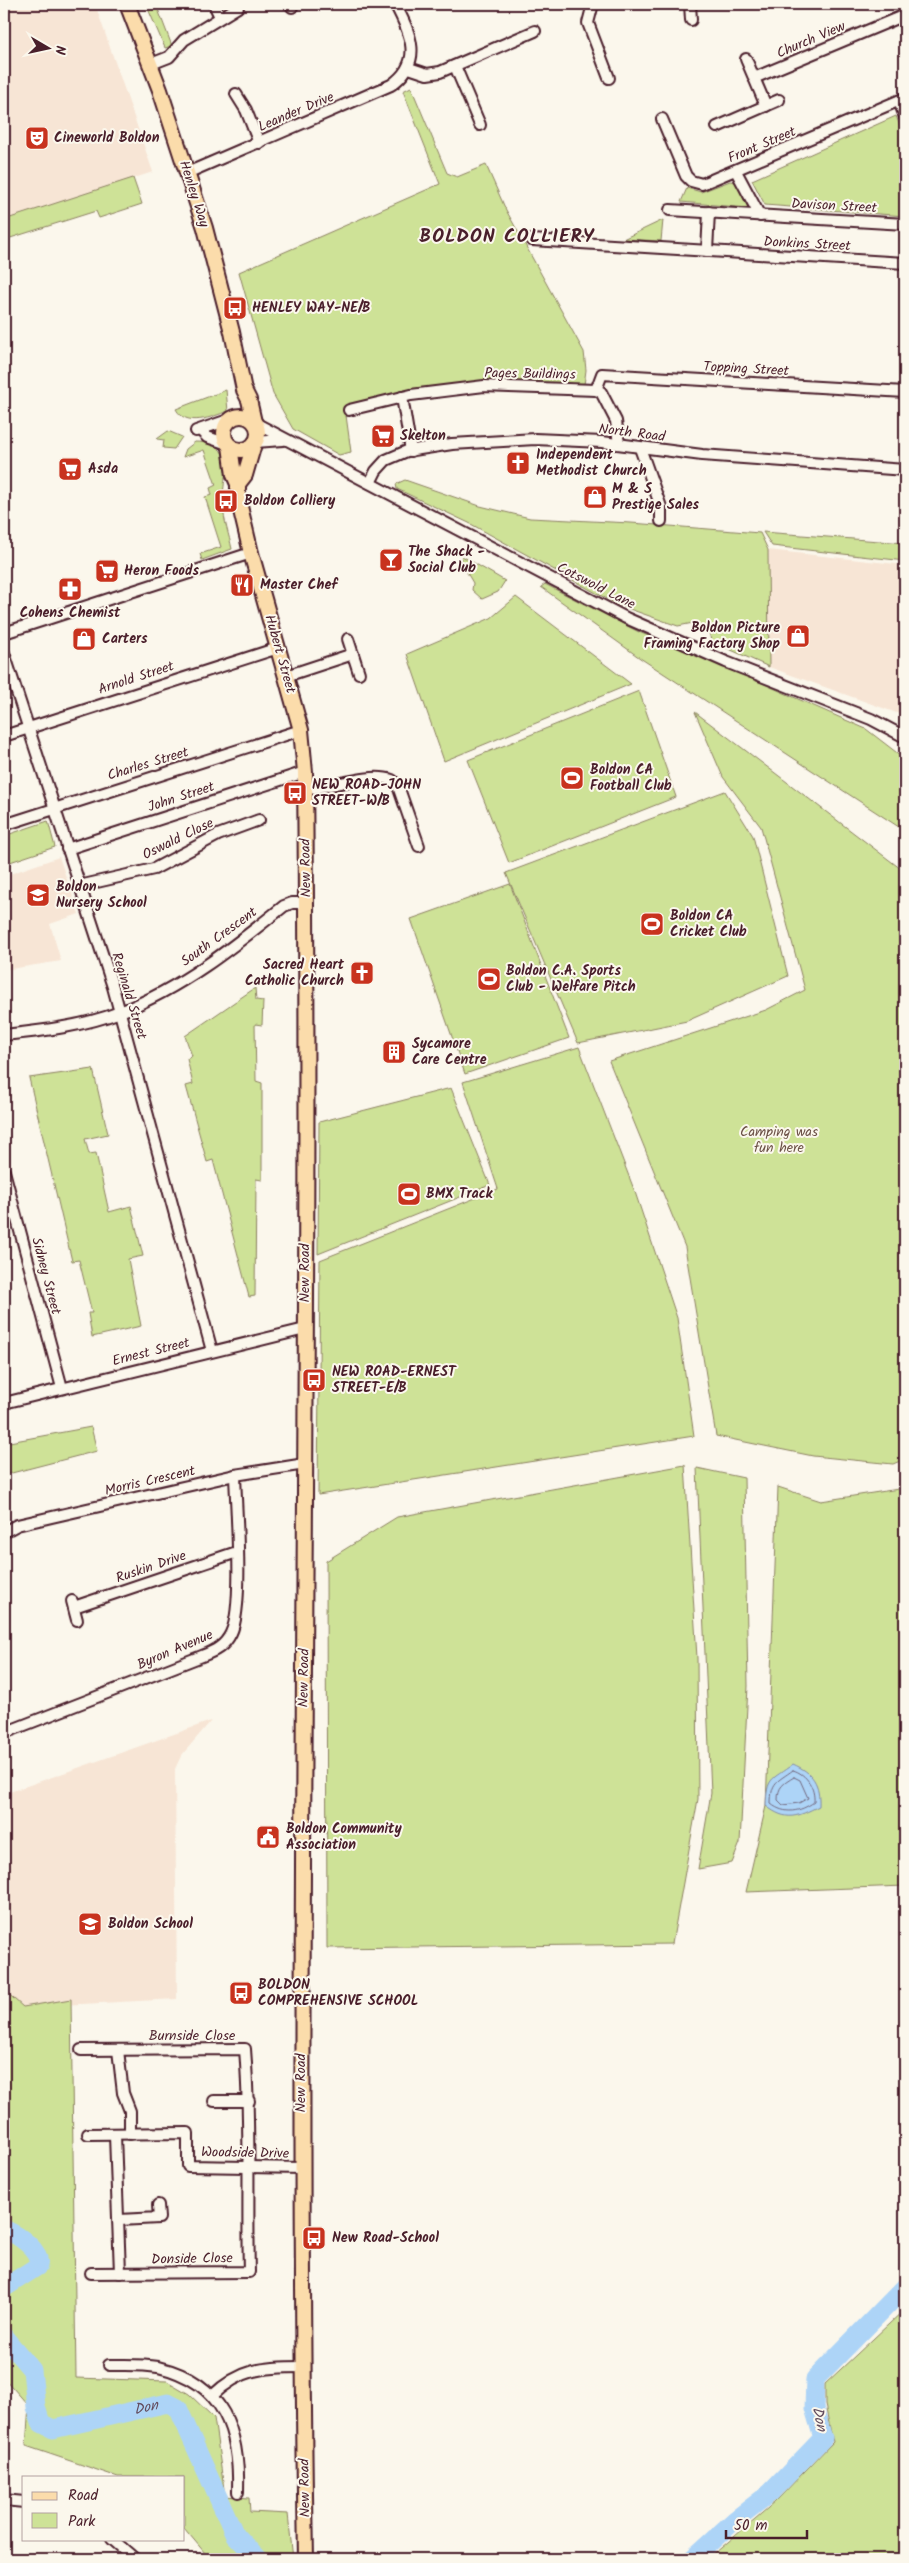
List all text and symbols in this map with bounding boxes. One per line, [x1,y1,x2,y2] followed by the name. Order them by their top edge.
[773,15,849,64] street label: Church View
[22,22,72,72] north arrow
[48,44,71,56] text: N
[255,86,338,138] street label: Leander Drive
[724,121,800,169] street label: Front Street
[24,125,50,151] theatre icon: Cineworld Boldon
[54,127,160,149] place label: Cineworld Boldon
[173,158,215,231] street label: Henley Way
[791,193,878,219] street label: Davison Street
[419,222,595,252] district label: BOLDON COLLIERY
[763,231,852,257] street label: Donkins Street
[222,295,248,321] bus stop icon: HENLEY WAY-NE/B
[252,297,371,319] place label: HENLEY WAY-NE/B
[703,356,790,382] street label: Topping Street
[484,362,576,386] street label: Pages Buildings
[597,418,668,448] street label: North Road
[370,423,396,449] supermarket icon: Skelton
[400,425,446,447] place label: Skelton
[536,444,647,482] place label: Independent Methodist Church
[505,450,531,476] church icon: Independent Methodist Church
[57,456,83,482] supermarket icon: Asda
[88,458,118,480] place label: Asda
[612,478,699,516] place label: M & S Prestige Sales
[582,484,608,510] shop icon: M & S Prestige Sales
[213,488,239,514] bus stop icon: Boldon Colliery
[244,490,336,512] place label: Boldon Colliery
[408,541,485,579] place label: The Shack - Social Club
[378,547,404,573] bar icon: The Shack - Social Club
[553,557,640,616] street label: Cotswold Lane
[94,558,120,584] supermarket icon: Heron Foods
[124,560,199,582] place label: Heron Foods
[229,572,255,598] restaurant icon: Master Chef
[260,574,339,596] place label: Master Chef
[57,576,83,602] pharmacy icon: Cohens Chemist
[20,602,121,624] place label: Cohens Chemist
[258,612,302,696] street label: Hubert Street
[644,617,780,655] place label: Boldon Picture Framing Factory Shop
[785,623,811,649] shop icon: Boldon Picture Framing Factory Shop
[71,626,97,652] shop icon: Carters
[102,628,148,650] place label: Carters
[95,655,177,701] street label: Arnold Street
[105,741,192,787] street label: Charles Street
[590,759,672,797] place label: Boldon CA Football Club
[559,765,585,791] sports icon: Boldon CA Football Club
[312,774,421,812] place label: NEW ROAD-JOHN STREET-W/B
[145,776,218,818] street label: John Street
[282,780,308,806] bus stop icon: NEW ROAD-JOHN STREET-W/B
[139,812,218,866] street label: Oswald Close
[294,837,318,898] street label: New Road
[56,876,147,914] place label: Boldon Nursery School
[25,882,51,908] school or university icon: Boldon Nursery School
[176,901,262,972] street label: South Crescent
[670,905,747,943] place label: Boldon CA Cricket Club
[639,911,665,937] sports icon: Boldon CA Cricket Club
[105,950,153,1043] street label: Reginald Street
[245,954,345,992] place label: Sacred Heart Catholic Church
[349,960,375,986] church icon: Sacred Heart Catholic Church
[506,960,636,998] place label: Boldon C.A. Sports Club - Welfare Pitch
[476,966,502,992] sports icon: Boldon C.A. Sports Club - Welfare Pitch
[412,1033,487,1071] place label: Sycamore Care Centre
[381,1039,407,1065] building icon: Sycamore Care Centre
[740,1121,818,1159] park label: Camping was fun here
[396,1181,422,1207] sports icon: BMX Track
[426,1183,494,1205] place label: BMX Track
[25,1235,67,1318] street label: Sidney Street
[294,1243,316,1302] street label: New Road
[110,1332,193,1372] street label: Ernest Street
[332,1361,457,1399] place label: NEW ROAD-ERNEST STREET-E/B
[301,1367,327,1393] bus stop icon: NEW ROAD-ERNEST STREET-E/B
[103,1460,198,1502] street label: Morris Crescent
[113,1544,190,1589] street label: Ruskin Drive
[134,1624,217,1676] street label: Byron Avenue
[292,1647,316,1708] street label: New Road
[286,1818,402,1856] place label: Boldon Community Association
[255,1824,281,1850] public building icon: Boldon Community Association
[77,1911,103,1937] school or university icon: Boldon School
[108,1913,193,1935] place label: Boldon School
[258,1974,418,2012] place label: BOLDON COMPREHENSIVE SCHOOL
[228,1980,254,2006] bus stop icon: BOLDON COMPREHENSIVE SCHOOL
[149,2025,236,2047] street label: Burnside Close
[290,2053,312,2112] street label: New Road
[201,2141,290,2165] street label: Woodside Drive
[301,2225,327,2251] bus stop icon: New Road-School
[332,2227,439,2249] place label: New Road-School
[151,2247,234,2271] street label: Donside Close
[131,2393,162,2422] water label: Don
[805,2405,833,2434] water label: Don
[293,2457,317,2518] street label: New Road
[22,2476,185,2540] legend
[68,2484,99,2508] text: Road
[726,2508,808,2540] scale bar
[68,2510,96,2534] text: Park
[734,2514,768,2538] text: 50 m

